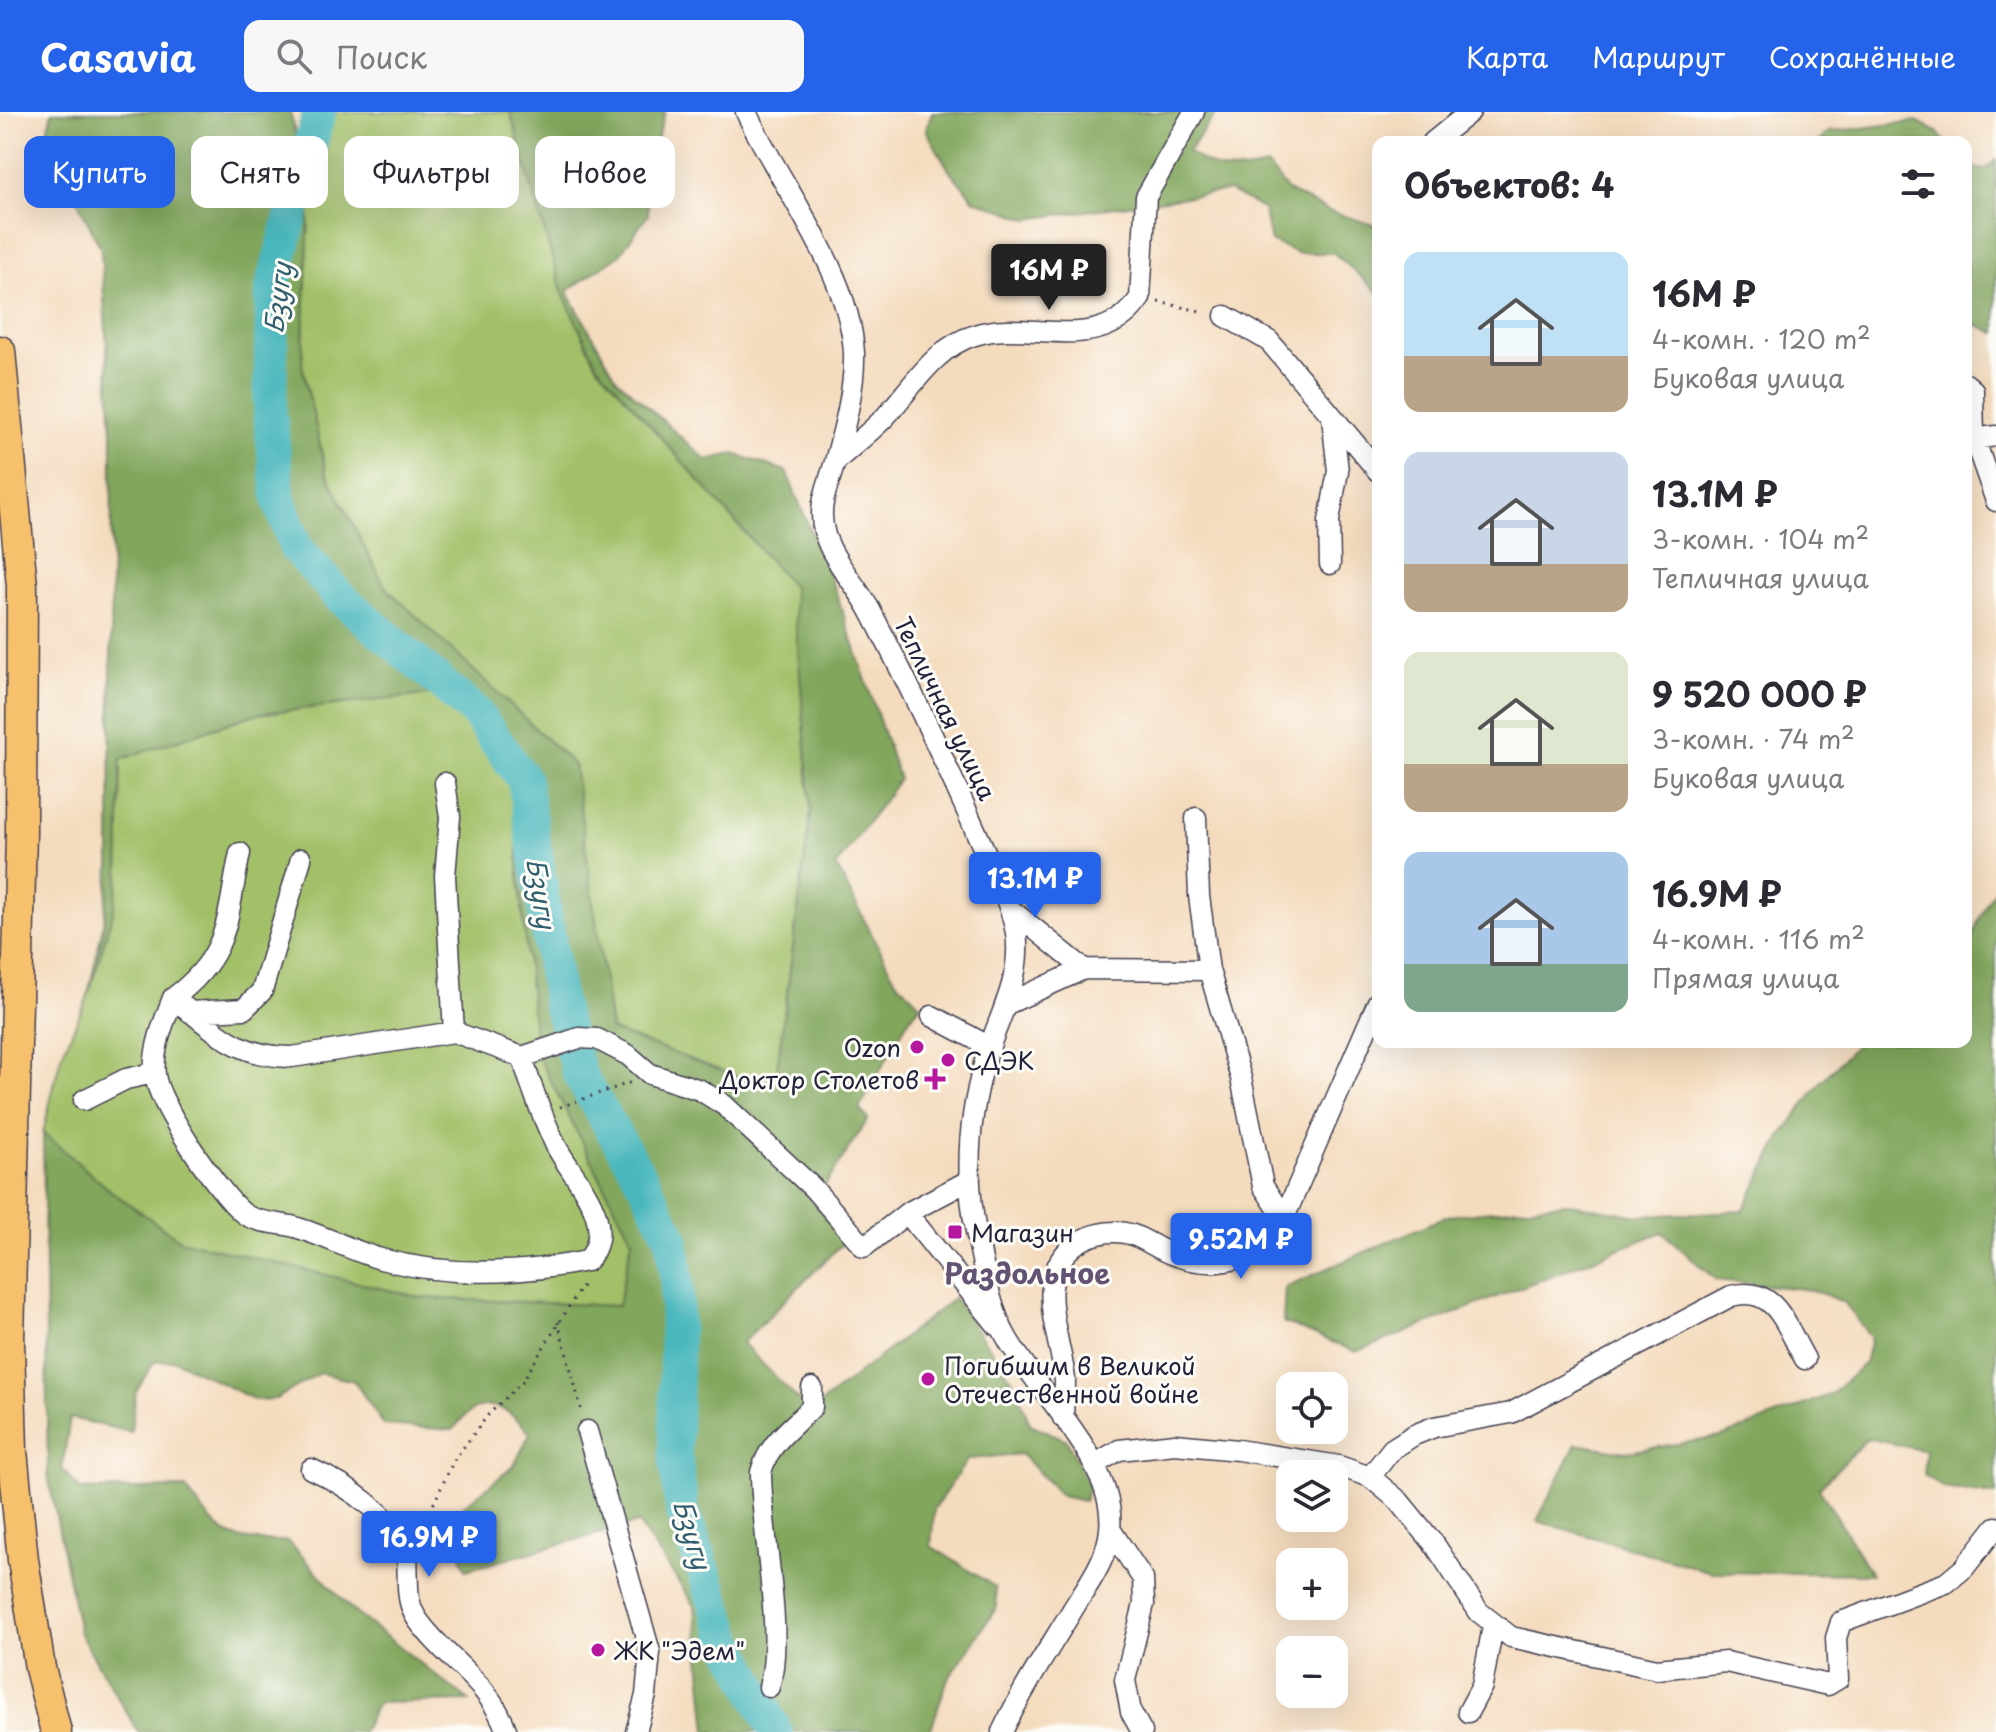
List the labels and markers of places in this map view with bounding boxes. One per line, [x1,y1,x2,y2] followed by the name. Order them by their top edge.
[993,244,1105,312] pin: 16M ₽
[961,852,1109,920] pin: 13.1M ₽
[844,1029,901,1065] place label: Ozon
[908,1038,926,1056] marker: Ozon
[964,1042,1034,1078] place label: СДЭК
[939,1051,957,1069] marker: СДЭК
[718,1061,919,1097] place label: Доктор Столетов
[926,1070,944,1088] marker: Доктор Столетов
[1167,1213,1315,1281] pin: 9.52M ₽
[971,1214,1074,1250] place label: Магазин
[946,1223,964,1241] marker: Магазин
[944,1347,1199,1411] place label: Погибшим в Великой Отечественной войне
[919,1370,937,1388] marker: Погибшим в Великой Отечественной войне
[355,1511,503,1579] pin: 16.9M ₽
[613,1632,745,1668] place label: ЖК "Эдем"
[589,1641,607,1659] marker: ЖК "Эдем"

